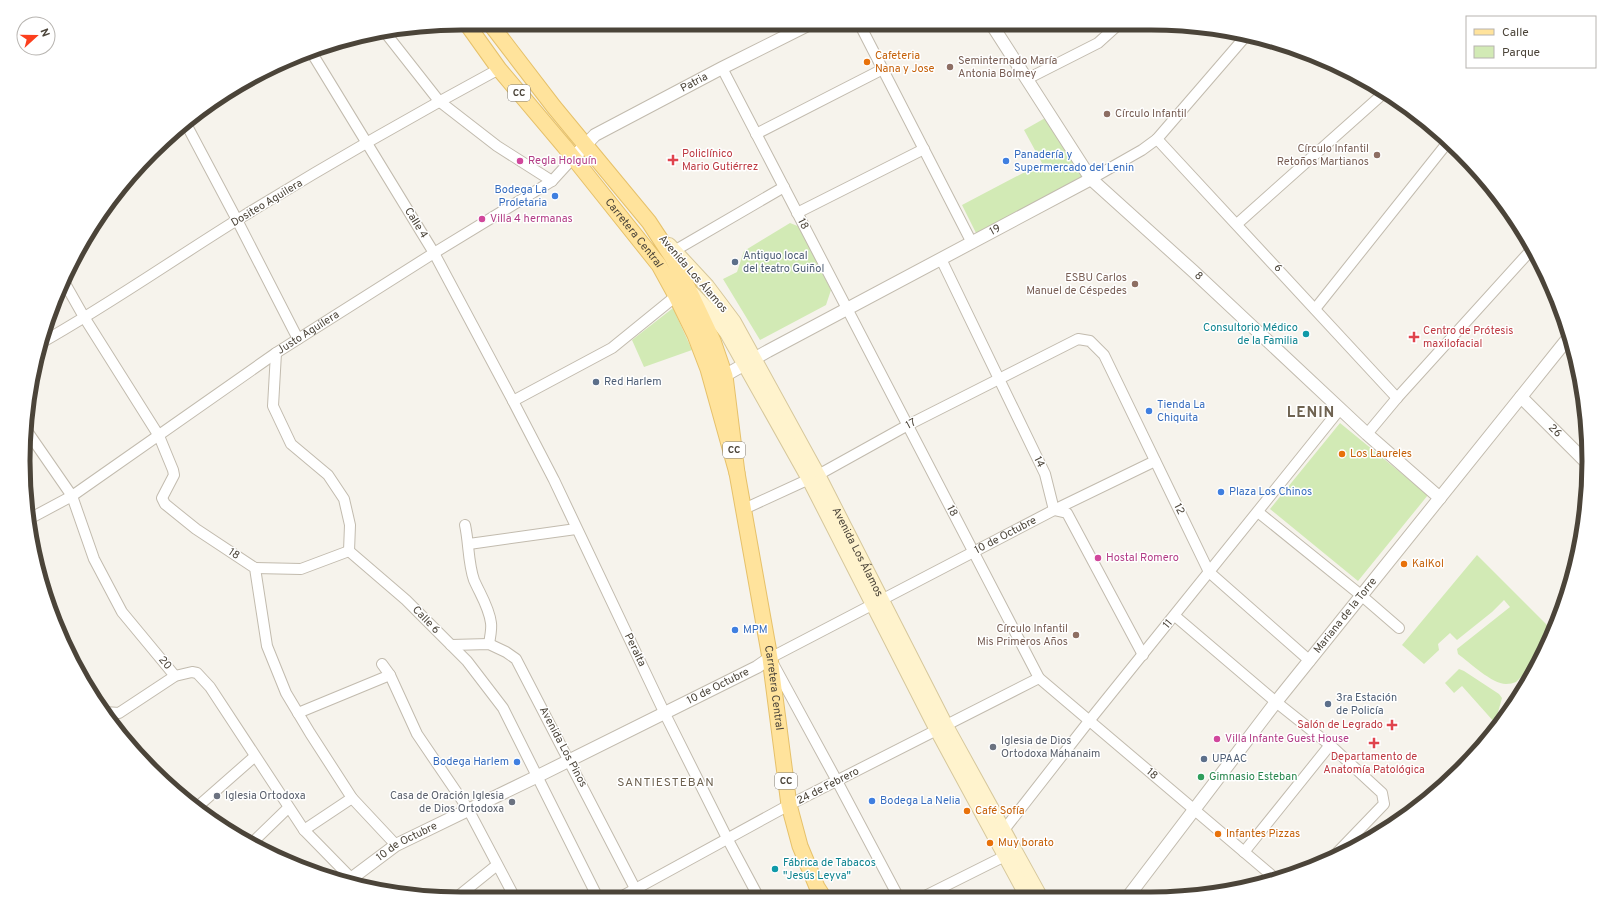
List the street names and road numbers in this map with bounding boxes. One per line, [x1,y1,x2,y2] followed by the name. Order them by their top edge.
[678,70,710,96] street label: Patria
[508,85,530,101] road number: CC
[229,176,306,230] street label: Dositeo Aguilera
[602,195,666,270] street label: Carretera Central
[401,205,431,241] street label: Calle 4
[794,216,812,232] street label: 18
[987,221,1003,239] street label: 19
[655,232,731,316] street label: Avenida Los Álamos
[1271,261,1285,275] street label: 6
[1191,269,1206,284] street label: 8
[274,308,342,358] street label: Justo Aguilera
[903,415,919,432] street label: 17
[1545,421,1565,441] street label: 26
[723,442,745,458] road number: CC
[1030,454,1048,470] street label: 14
[1170,501,1188,517] street label: 12
[943,503,961,519] street label: 18
[829,505,886,599] street label: Avenida Los Álamos
[972,513,1039,557] street label: 10 de Octubre
[226,545,242,563] street label: 18
[1311,575,1380,656] street label: Mariana de la Torre
[409,603,443,637] street label: Calle 6
[1160,616,1176,632] street label: 11
[621,631,649,669] street label: Peralta
[761,644,786,731] street label: Carretera Central
[155,653,175,673] street label: 20
[685,665,752,708] street label: 10 de Octubre
[536,704,590,790] street label: Avenida Los Pinos
[794,764,862,808] street label: 24 de Febrero
[1143,765,1161,783] street label: 18
[775,773,797,789] road number: CC
[373,819,440,864] street label: 10 de Octubre

